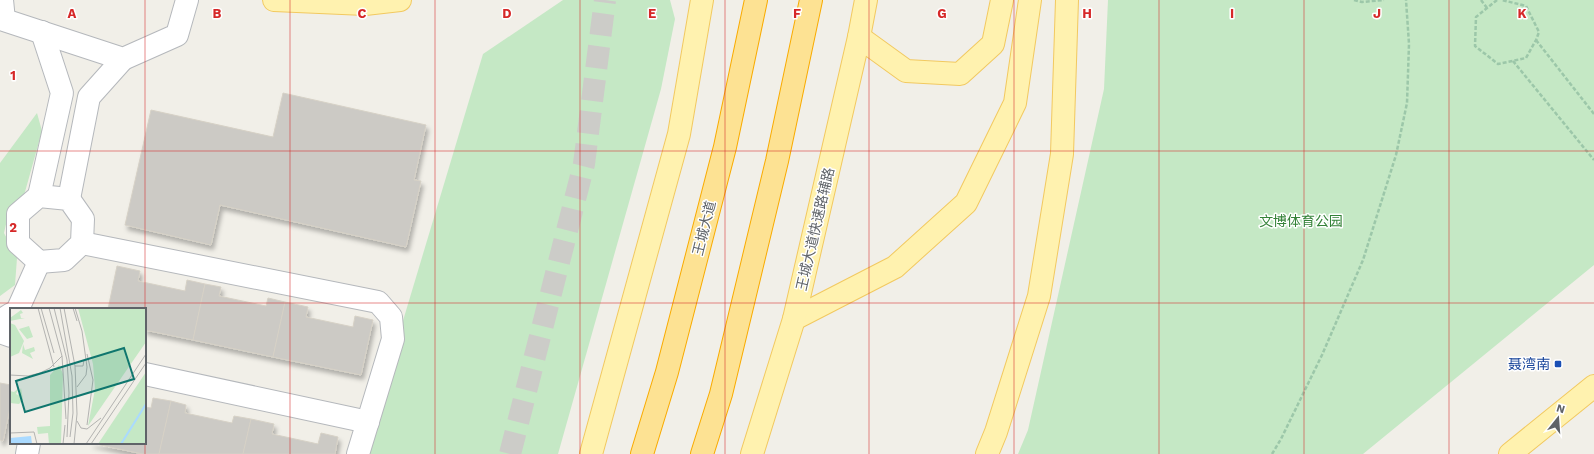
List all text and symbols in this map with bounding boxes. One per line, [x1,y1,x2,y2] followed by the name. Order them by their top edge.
[68,6,77,21] text: A
[213,6,222,21] text: B
[358,6,367,21] text: C
[502,6,512,21] text: D
[648,6,656,21] text: E
[793,6,801,21] text: F
[937,6,947,21] text: G
[1082,6,1092,21] text: H
[1230,6,1234,21] text: I
[1373,6,1381,21] text: J
[1517,6,1527,21] text: K
[10,68,16,83] text: 1
[793,166,837,292] street label: 王城大道快速路辅路
[689,199,719,257] street label: 王城大道
[1259,213,1343,229] park label: 文博体育公园
[9,220,17,235] text: 2
[10,308,146,444] inset map
[1508,356,1550,372] place label: 聂湾南
[1553,359,1563,369] marker: 聂湾南
[1538,398,1578,438] north arrow
[1555,402,1567,416] text: N

